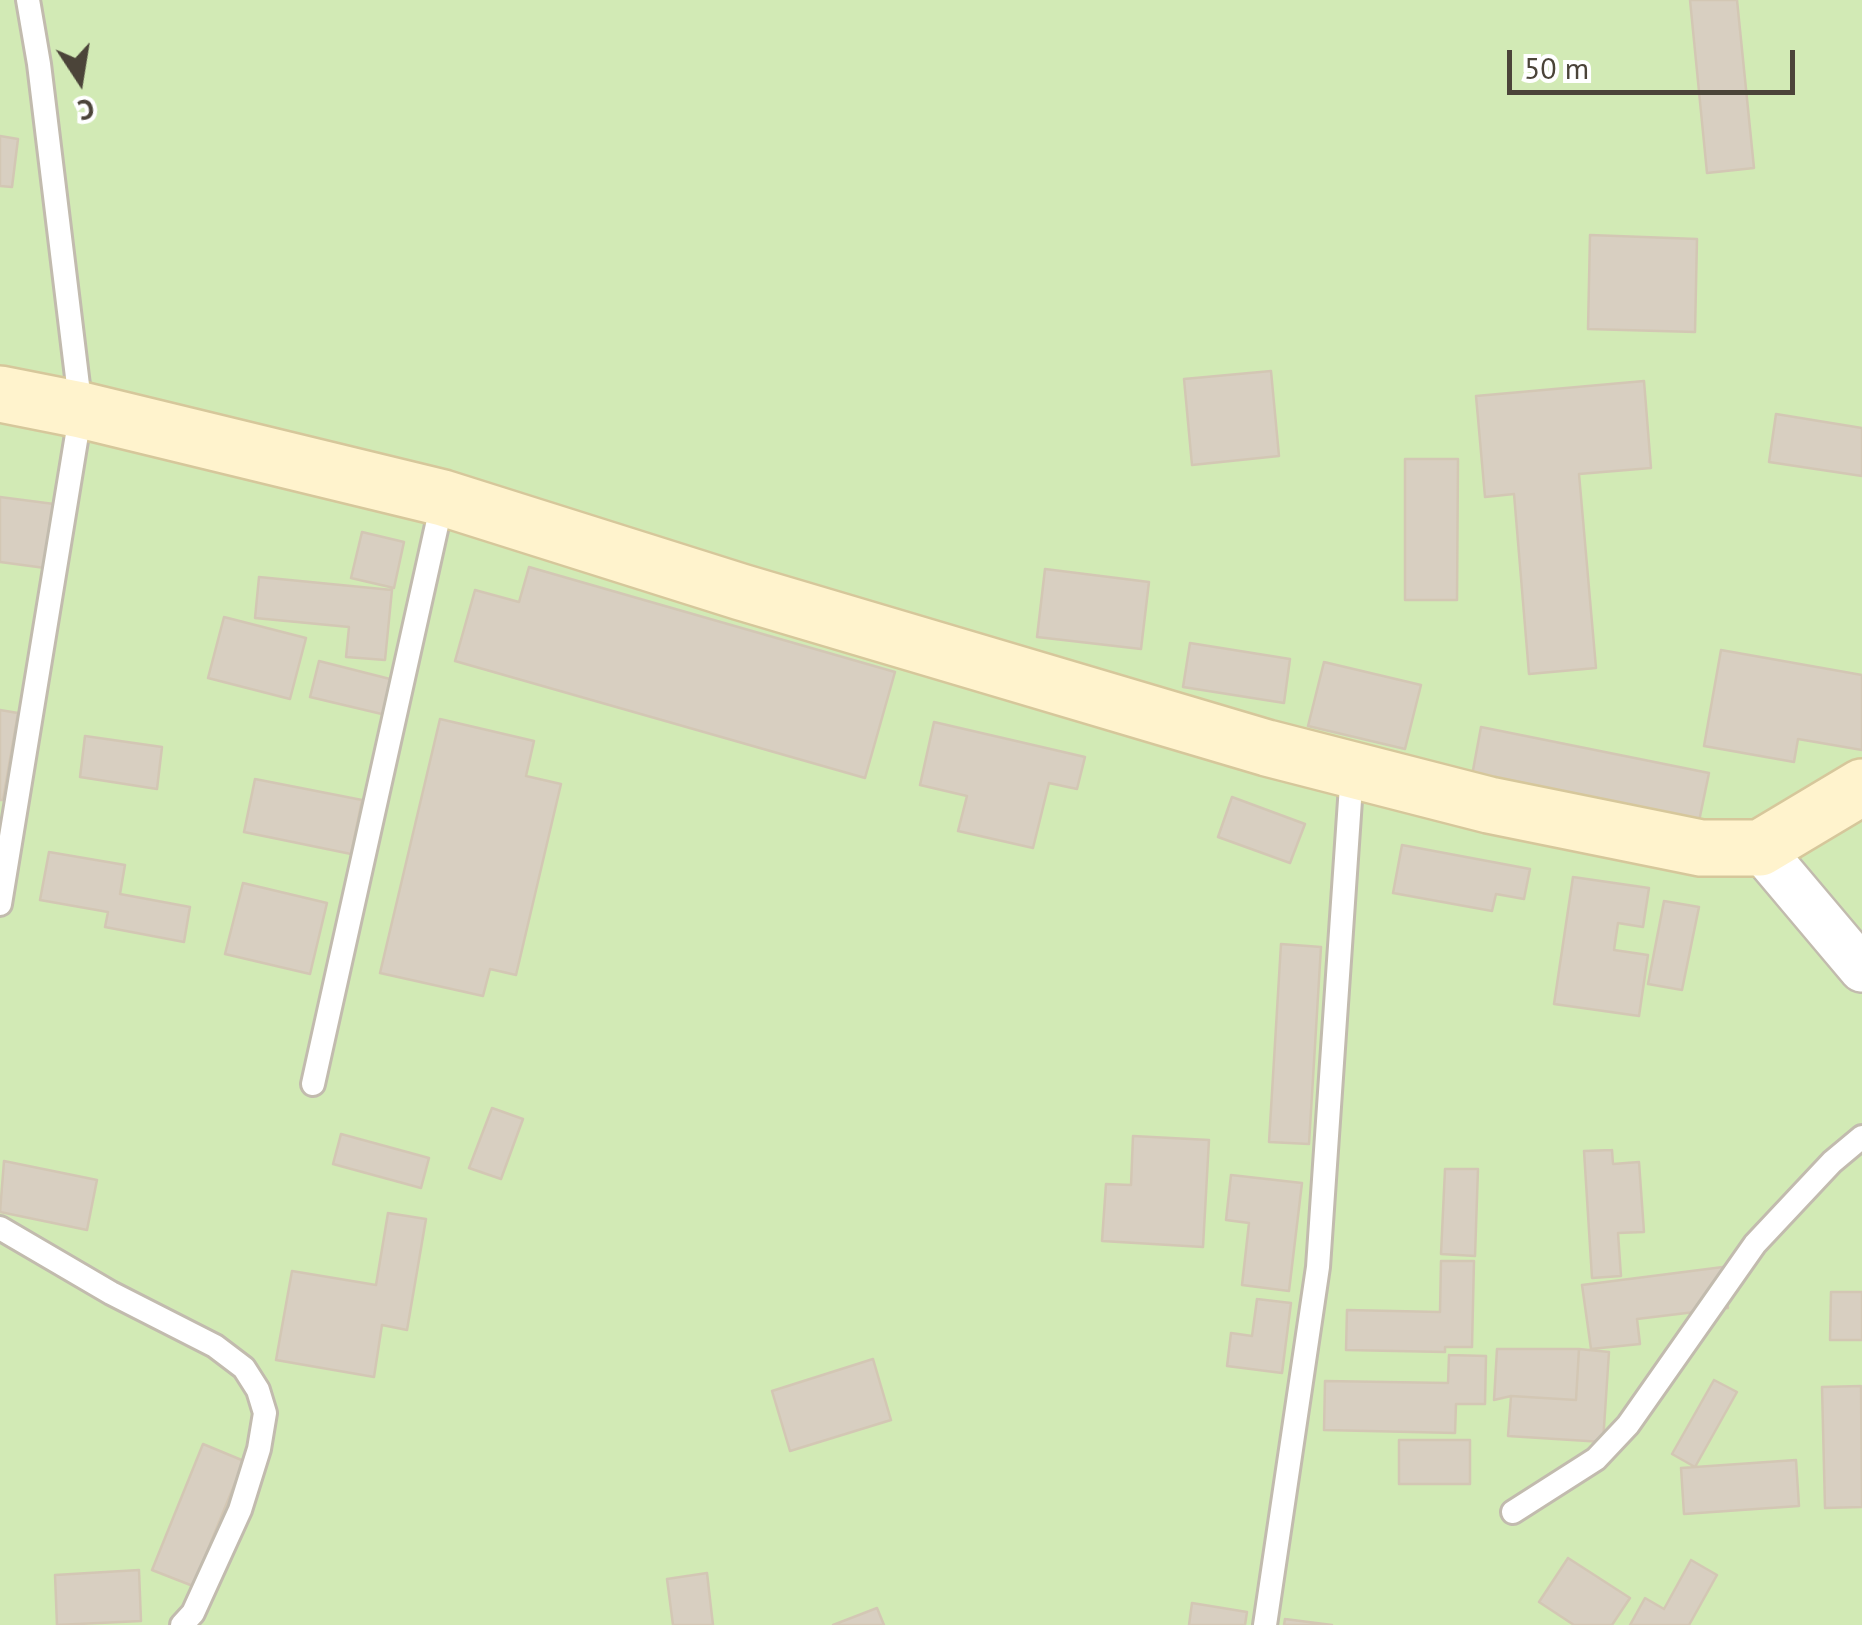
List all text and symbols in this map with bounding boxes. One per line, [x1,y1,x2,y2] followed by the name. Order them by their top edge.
[30,30,130,130] north arrow
[1512,30,1800,92] scale bar
[1524,48,1589,87] text: 50 m
[75,90,98,130] text: С

